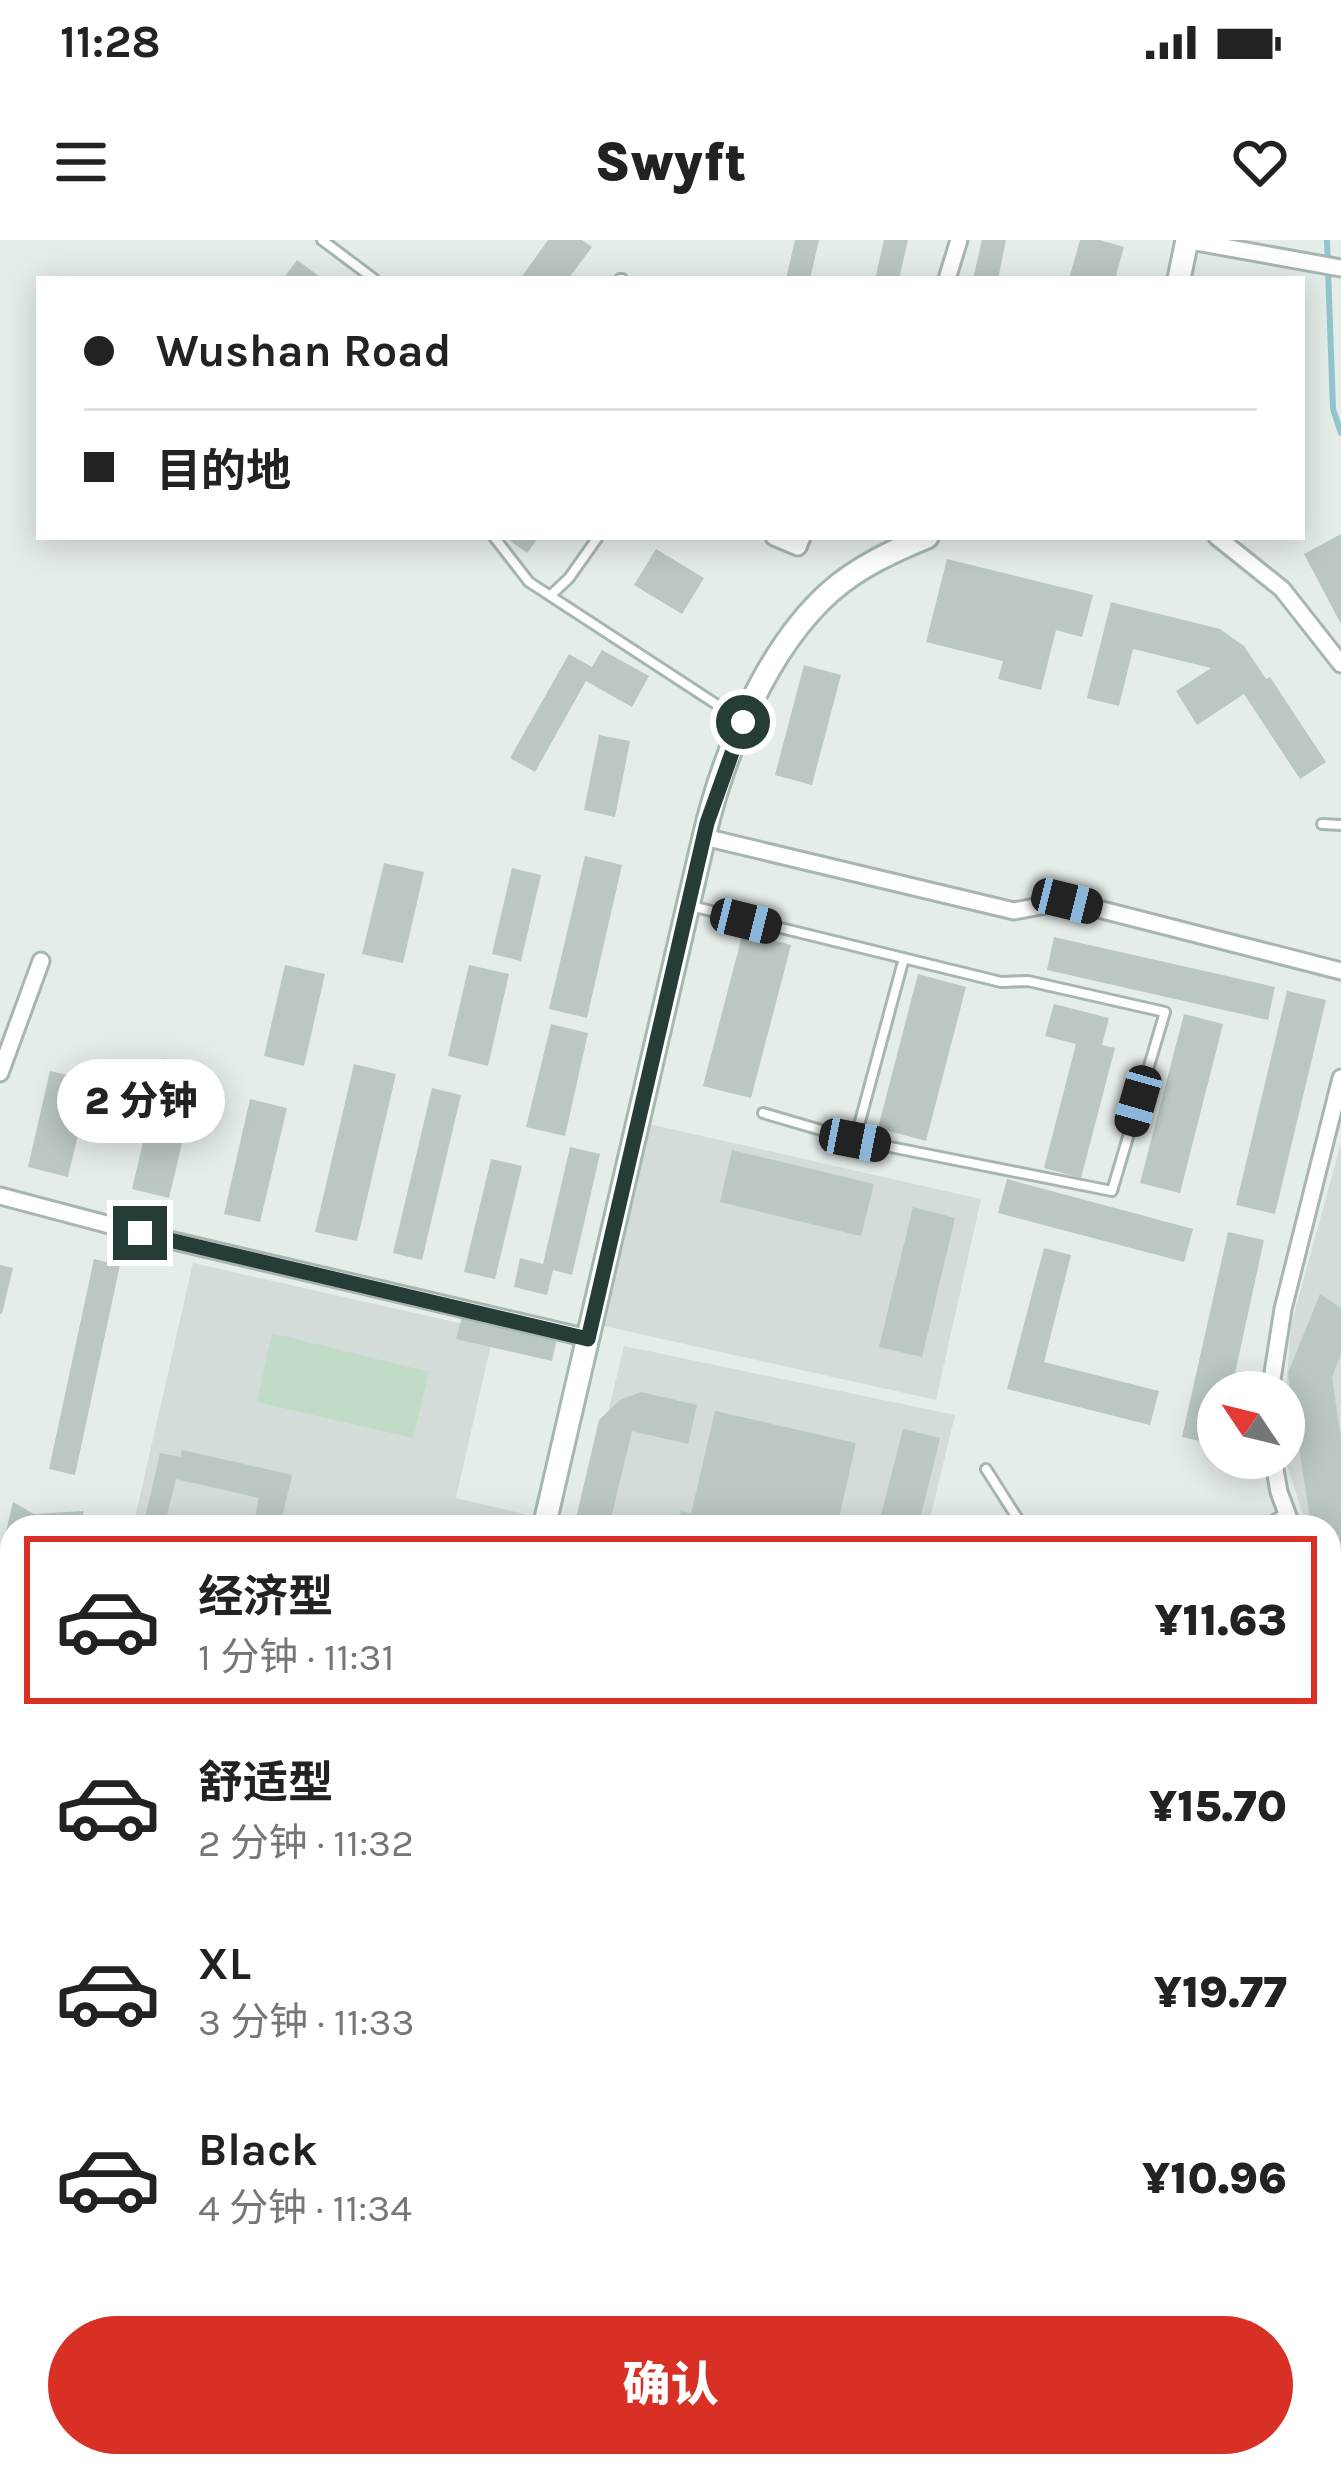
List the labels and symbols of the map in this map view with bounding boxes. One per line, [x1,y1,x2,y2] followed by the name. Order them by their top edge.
[716,695,770,749] route start
[1028,875,1106,927] car
[707,895,785,947] car
[56,1059,224,1143] callout: 2 分钟
[1111,1061,1165,1141] car
[816,1115,894,1165] car
[113,1206,167,1260] route end
[1197,1371,1305,1479] north arrow

